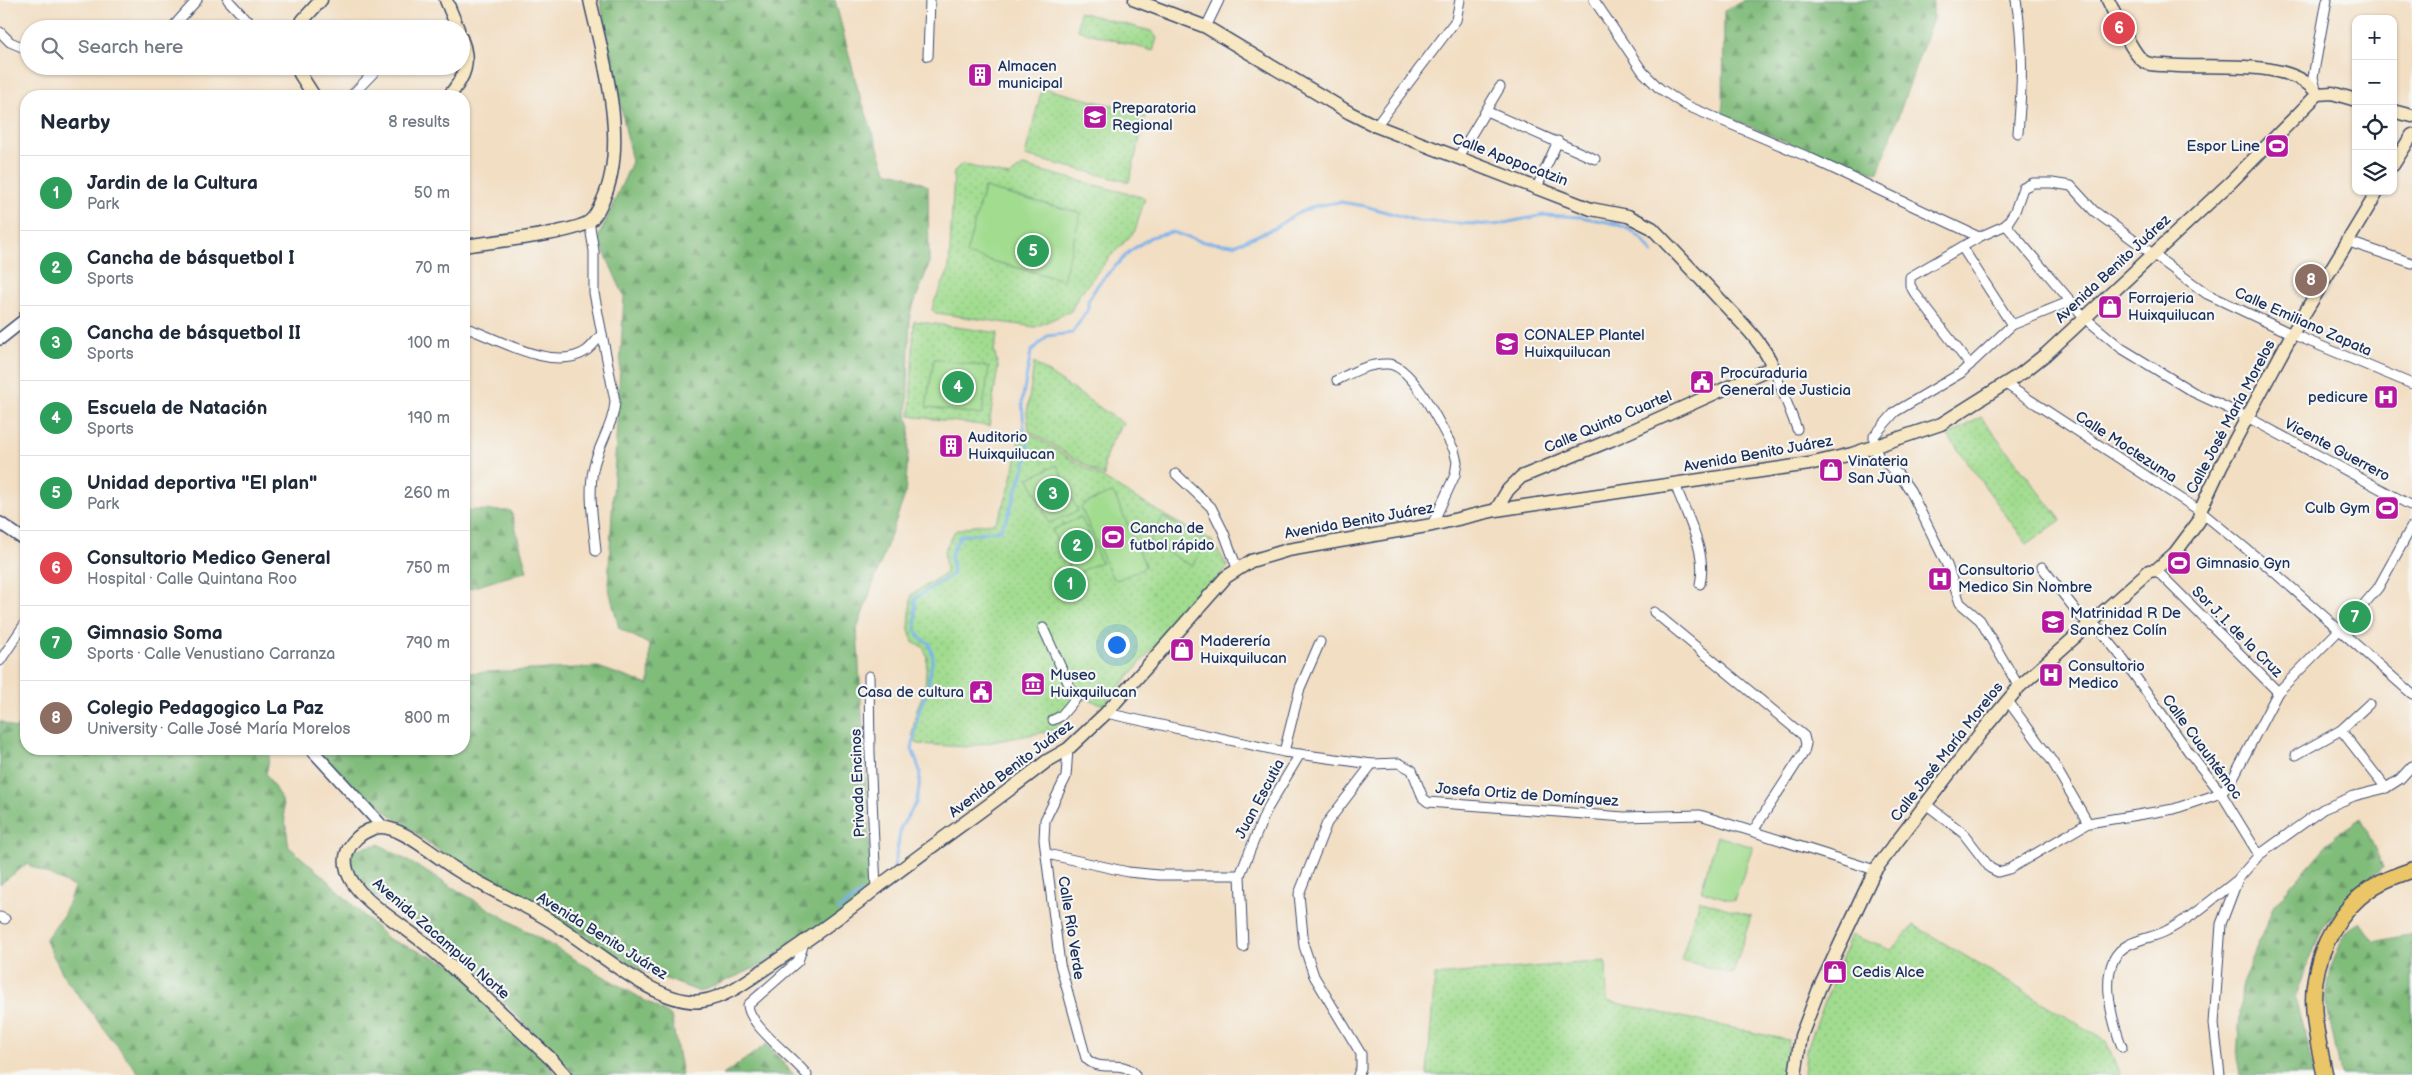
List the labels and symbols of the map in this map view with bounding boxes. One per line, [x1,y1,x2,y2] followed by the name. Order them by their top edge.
[2103,9,2135,47] pin: 6
[998,57,1063,93] place label: Almacen municipal
[967,62,993,88] building icon: Almacen municipal
[1112,99,1196,135] place label: Preparatoria Regional
[1082,104,1108,130] school or university icon: Preparatoria Regional
[1449,129,1571,191] street label: Calle Apopocatzin
[2264,133,2290,159] sports icon: Espor Line
[2187,137,2260,156] place label: Espor Line
[2051,210,2175,327] street label: Avenida Benito Juárez
[1017,232,1049,270] pin: 5
[2295,261,2327,299] pin: 8
[2231,283,2375,361] street label: Calle Emiliano Zapata
[2128,289,2215,325] place label: Forrajeria Huixquilucan
[2097,294,2123,320] shop icon: Forrajeria Huixquilucan
[1524,326,1645,362] place label: CONALEP Plantel Huixquilucan
[1494,331,1520,357] school or university icon: CONALEP Plantel Huixquilucan
[2182,336,2280,497] street label: Calle José María Morelos
[1720,364,1851,400] place label: Procuraduria General de Justicia
[942,368,974,406] pin: 4
[1689,369,1715,395] public building icon: Procuraduria General de Justicia
[2373,384,2399,410] hospital icon: pedicure
[1541,387,1675,457] street label: Calle Quinto Cuartel
[2308,388,2368,407] place label: pedicure
[2072,407,2180,487] street label: Calle Moctezuma
[2281,414,2393,486] street label: Vicente Guerrero
[968,428,1055,464] place label: Auditorio Huixquilucan
[1682,431,1835,476] street label: Avenida Benito Juárez
[938,433,964,459] building icon: Auditorio Huixquilucan
[1848,452,1910,488] place label: Vinateria San Juan
[1818,457,1844,483] shop icon: Vinateria San Juan
[1037,475,1069,513] pin: 3
[2374,495,2400,521] sports icon: Culb Gym
[1283,498,1436,543] street label: Avenida Benito Juárez
[2305,499,2370,518] place label: Culb Gym
[1130,519,1215,555] place label: Cancha de futbol rápido
[1100,524,1126,550] sports icon: Cancha de futbol rápido
[1061,527,1093,565] pin: 2
[2166,550,2192,576] sports icon: Gimnasio Gyn
[2196,554,2290,573] place label: Gimnasio Gyn
[1958,561,2092,597] place label: Consultorio Medico Sin Nombre
[1054,565,1086,603] pin: 1
[1927,566,1953,592] hospital icon: Consultorio Medico Sin Nombre
[2187,582,2287,682] street label: Sor J. I. de la Cruz
[2339,598,2371,636] pin: 7
[2070,604,2181,640] place label: Matrinidad R De Sanchez Colín
[2040,609,2066,635] school or university icon: Matrinidad R De Sanchez Colín
[1104,632,1130,658] your location
[1200,632,1287,668] place label: Maderería Huixquilucan
[1169,637,1195,663] shop icon: Maderería Huixquilucan
[2068,657,2145,693] place label: Consultorio Medico
[2038,662,2064,688] hospital icon: Consultorio Medico
[1050,666,1137,702] place label: Museo Huixquilucan
[1020,671,1046,697] museum icon: Museo Huixquilucan
[1887,678,2008,826] street label: Calle José María Morelos
[968,679,994,705] public building icon: Casa de cultura
[857,683,964,702] place label: Casa de cultura
[2158,691,2246,803] street label: Calle Cuauhtémoc
[945,716,1078,822] street label: Avenida Benito Juárez
[847,728,869,838] street label: Privada Encinos
[1231,756,1289,842] street label: Juan Escutia
[1435,779,1620,811] street label: Josefa Ortiz de Domínguez
[369,874,514,1004] street label: Avenida Zacampula Norte
[1053,875,1089,981] street label: Calle Río Verde
[533,888,672,984] street label: Avenida Benito Juárez
[1822,959,1848,985] shop icon: Cedis Alce
[1852,963,1925,982] place label: Cedis Alce

